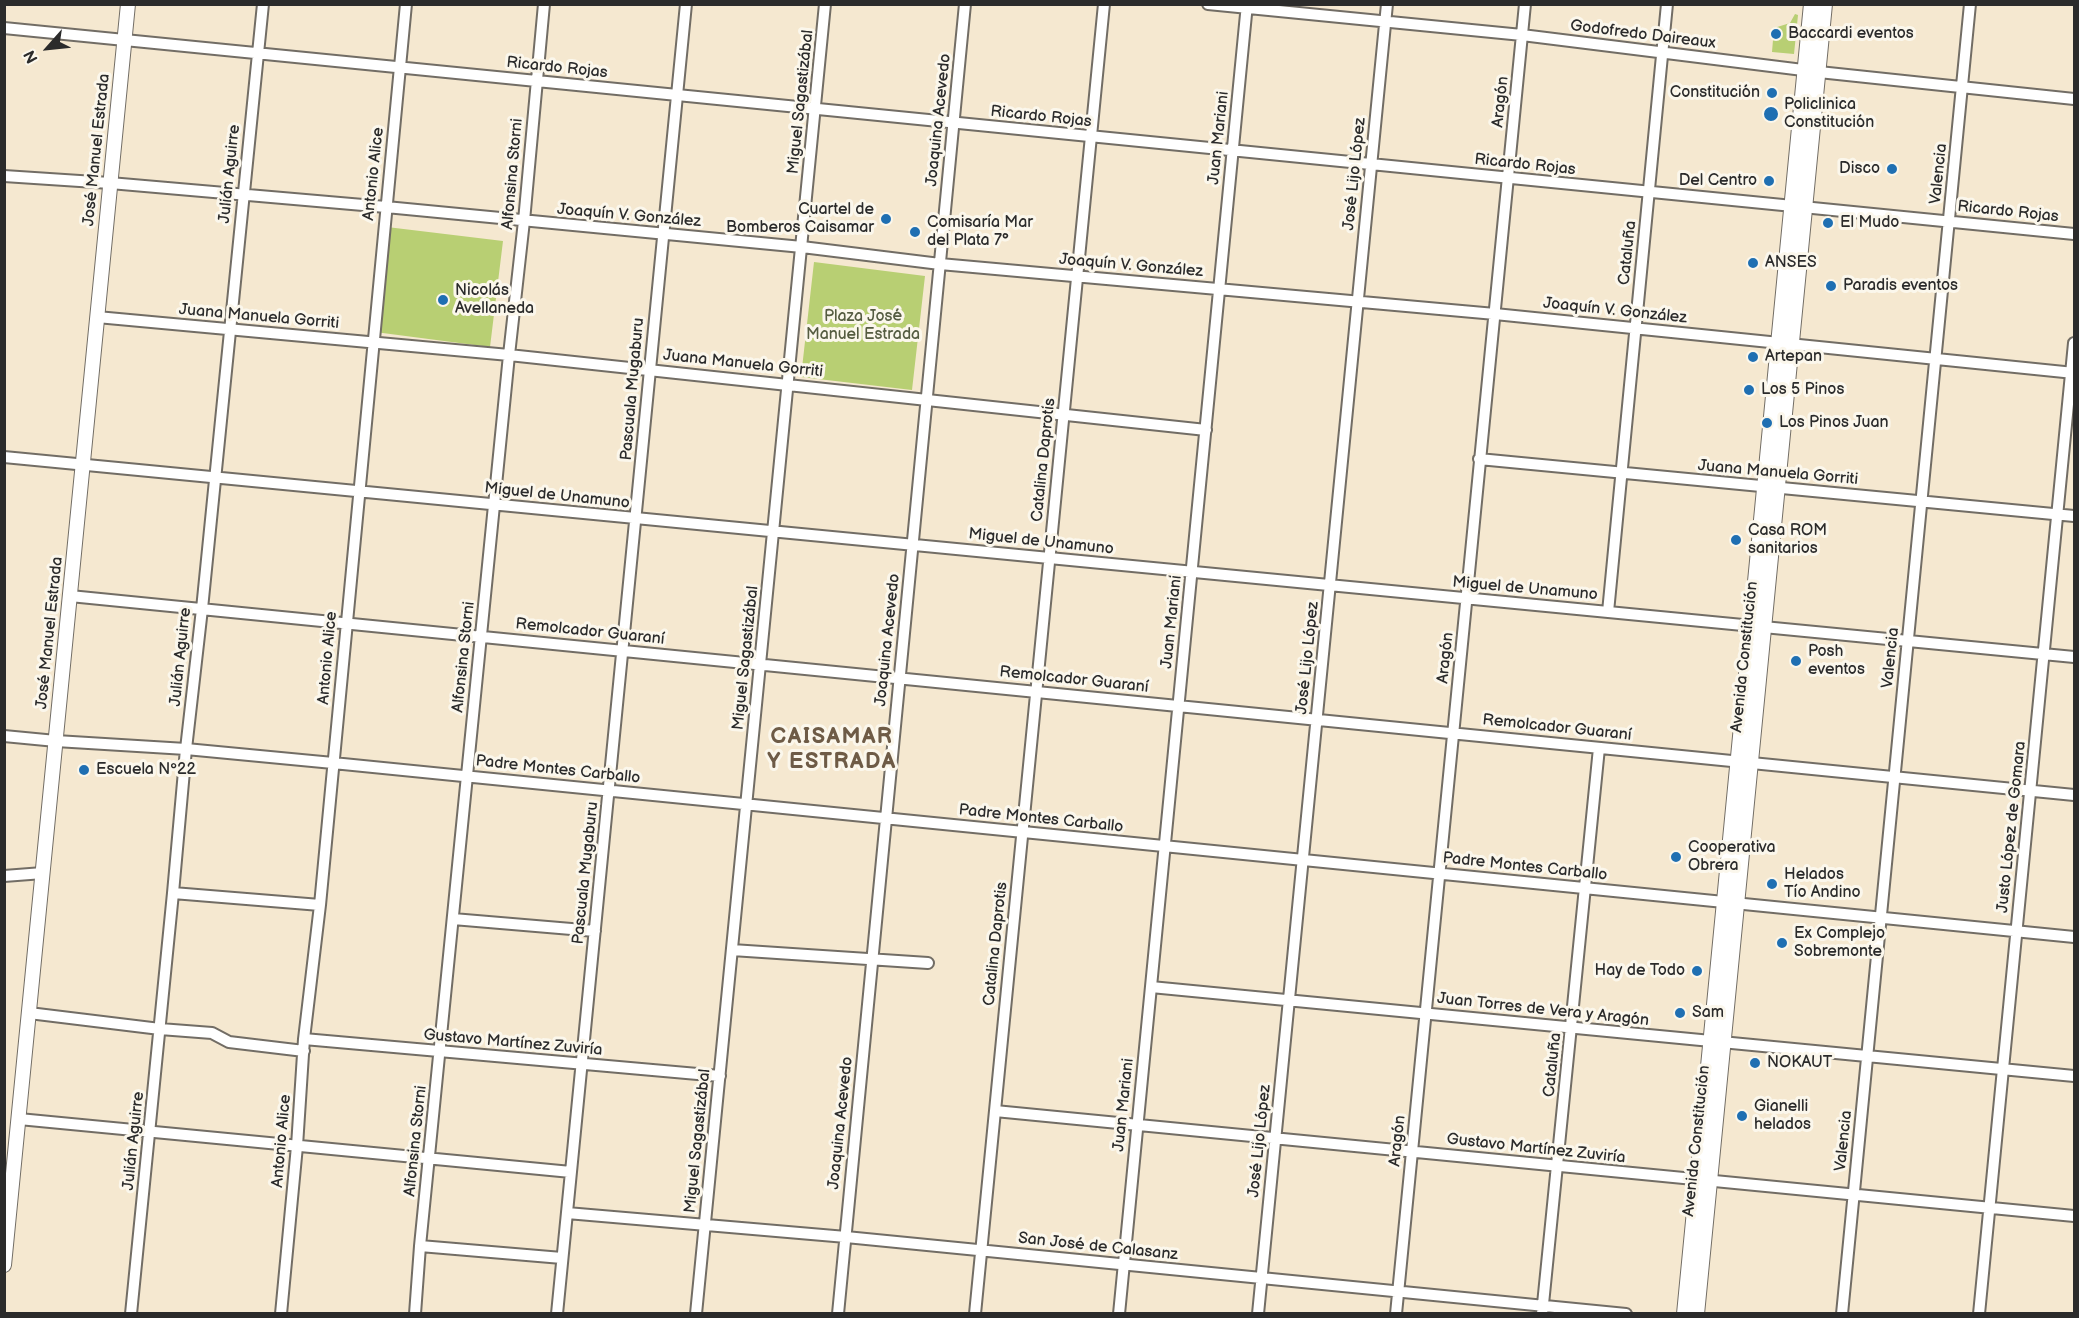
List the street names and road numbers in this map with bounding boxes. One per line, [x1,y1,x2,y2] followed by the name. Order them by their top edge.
[1569,17,1717,53] street label: Godofredo Daireaux
[784,29,818,175] street label: Miguel Sagastizábal
[505,53,609,83] street label: Ricardo Rojas
[922,53,956,187] street label: Joaquina Acevedo
[79,73,115,227] street label: José Manuel Estrada
[1489,75,1513,129] street label: Aragón
[1205,90,1233,186] street label: Juan Mariani
[989,102,1093,132] street label: Ricardo Rojas
[1340,117,1370,231] street label: José Lijo López
[499,118,527,230] street label: Alfonsina Storni
[215,124,245,224] street label: Julián Aguirre
[360,126,388,222] street label: Antonio Alice
[1926,143,1952,205] street label: Valencia
[1473,150,1577,180] street label: Ricardo Rojas
[1956,197,2060,227] street label: Ricardo Rojas
[556,200,702,232] street label: Joaquín V. González
[1615,220,1641,286] street label: Cataluña
[1058,250,1204,282] street label: Joaquín V. González
[1542,294,1688,328] street label: Joaquín V. González
[178,300,340,334] street label: Juana Manuela Gorriti
[617,317,649,461] street label: Pascuala Mugaburu
[662,346,824,382] street label: Juana Manuela Gorriti
[1028,397,1060,523] street label: Catalina Daprotis
[1697,456,1859,490] street label: Juana Manuela Gorriti
[483,479,631,513] street label: Miguel de Unamuno
[967,525,1115,559] street label: Miguel de Unamuno
[32,556,68,710] street label: José Manuel Estrada
[871,573,905,707] street label: Joaquina Acevedo
[1451,573,1599,605] street label: Miguel de Unamuno
[1158,574,1186,670] street label: Juan Mariani
[1728,580,1762,734] street label: Avenida Constitución
[729,585,763,731] street label: Miguel Sagastizábal
[449,601,479,713] street label: Alfonsina Storni
[1293,601,1323,715] street label: José Lijo López
[166,607,196,707] street label: Julián Aguirre
[314,611,342,705] street label: Antonio Alice
[514,615,666,649] street label: Remolcador Guaraní
[1878,627,1904,689] street label: Valencia
[1434,631,1458,685] street label: Aragón
[998,663,1150,697] street label: Remolcador Guaraní
[1481,711,1633,745] street label: Remolcador Guaraní
[1993,740,2031,914] street label: Justo López de Gomara
[475,752,641,788] street label: Padre Montes Carballo
[569,801,603,945] street label: Pascuala Mugaburu
[958,801,1124,837] street label: Padre Montes Carballo
[1442,849,1608,885] street label: Padre Montes Carballo
[980,881,1012,1007] street label: Catalina Daprotis
[1436,989,1650,1031] street label: Juan Torres de Vera y Aragón
[423,1026,603,1060] street label: Gustavo Martínez Zuviría
[1540,1032,1566,1098] street label: Cataluña
[824,1056,858,1190] street label: Joaquina Acevedo
[1110,1057,1138,1153] street label: Juan Mariani
[1680,1064,1714,1218] street label: Avenida Constitución
[681,1068,715,1214] street label: Miguel Sagastizábal
[1245,1084,1275,1198] street label: José Lijo López
[401,1085,431,1197] street label: Alfonsina Storni
[119,1091,149,1191] street label: Julián Aguirre
[268,1094,296,1188] street label: Antonio Alice
[1831,1110,1857,1172] street label: Valencia
[1386,1114,1410,1168] street label: Aragón
[1446,1130,1626,1168] street label: Gustavo Martínez Zuviría
[1017,1229,1179,1265] street label: San José de Calasanz

